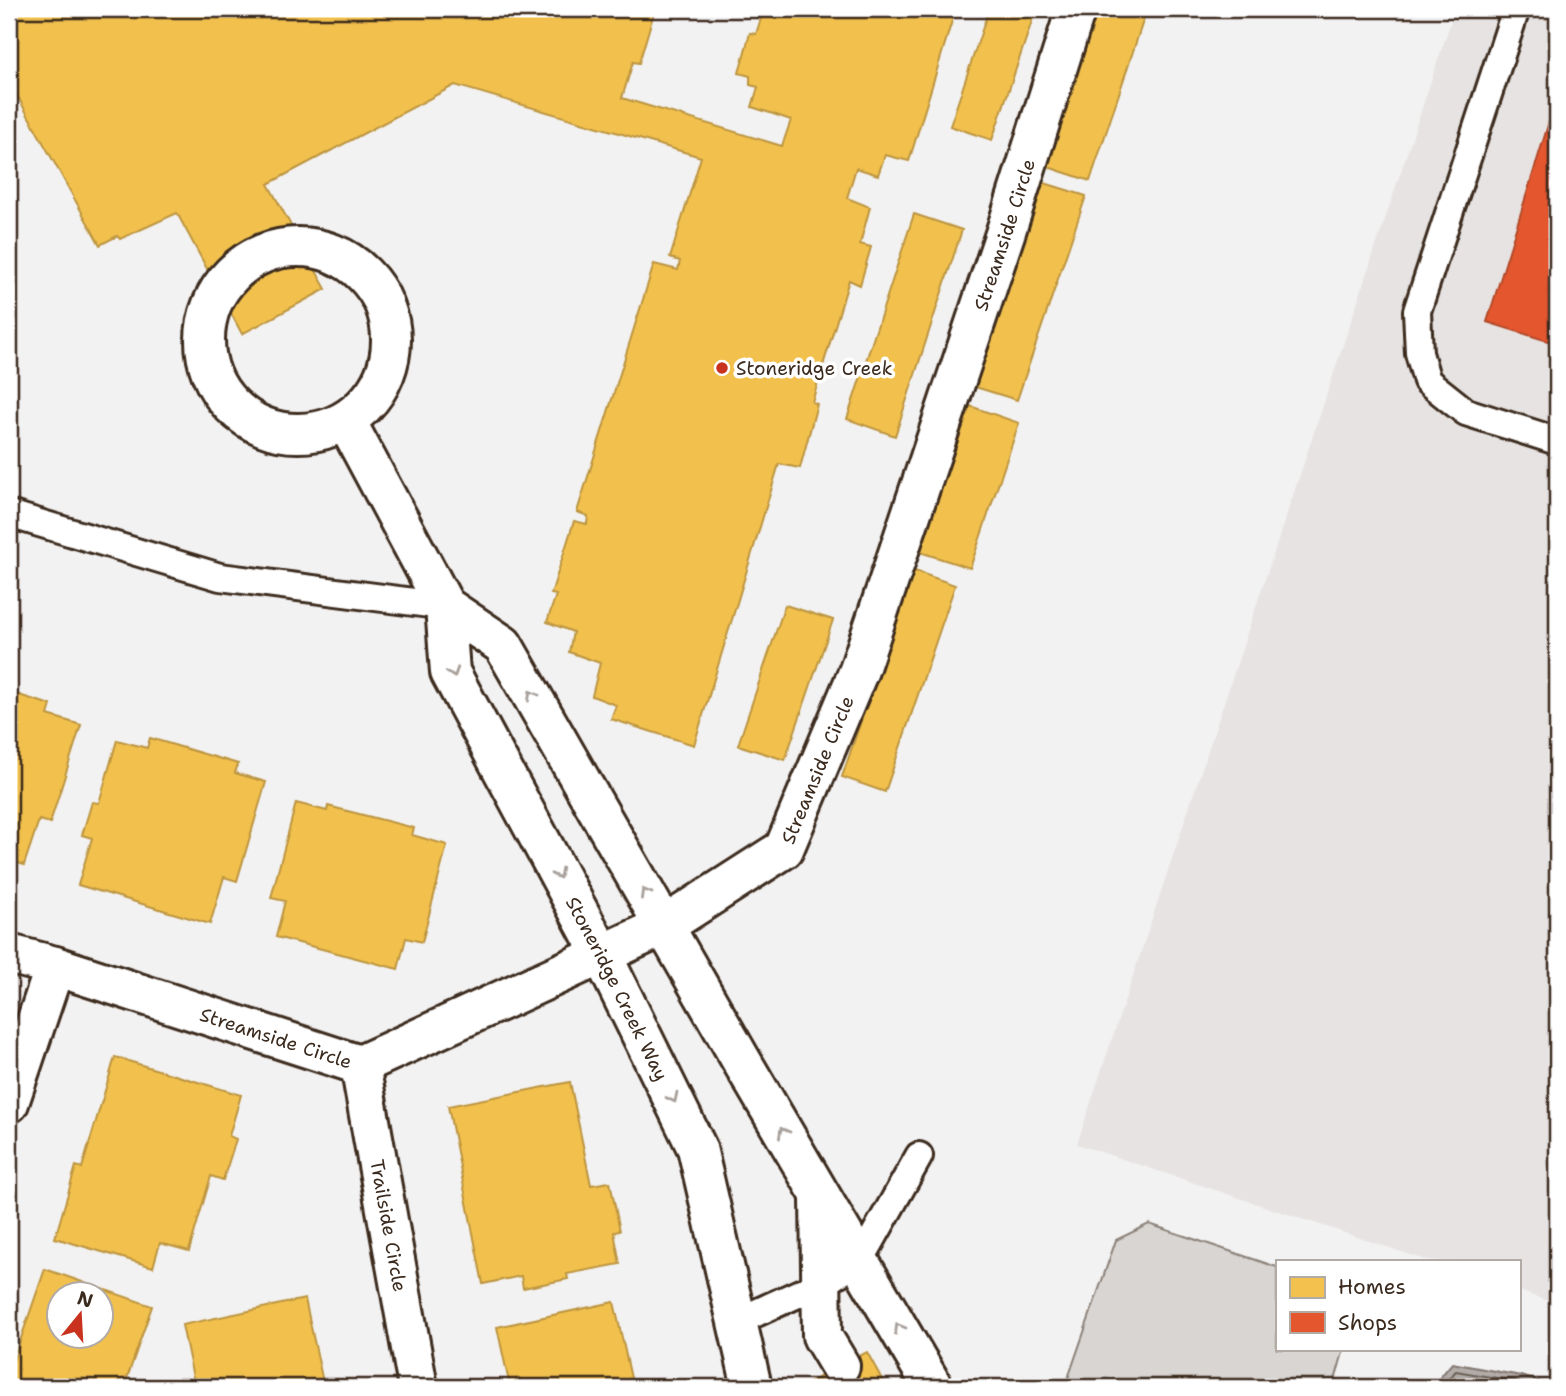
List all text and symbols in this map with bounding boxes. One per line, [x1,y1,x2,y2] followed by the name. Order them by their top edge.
[968,156,1041,314] street label: Streamside Circle
[736,356,893,381] place label: Stoneridge Creek
[714,360,730,376] marker: Stoneridge Creek
[444,667,459,679] one-way arrow
[527,690,540,703] one-way arrow
[775,692,859,848] street label: Streamside Circle
[550,867,563,879] one-way arrow
[640,888,653,900] one-way arrow
[560,892,674,1085] street label: Stoneridge Creek Way
[197,1001,355,1074] street label: Streamside Circle
[665,1091,679,1103] one-way arrow
[779,1127,792,1140] one-way arrow
[365,1157,413,1294] street label: Trailside Circle
[1276,1260,1520,1350] legend
[1338,1273,1406,1301] text: Homes
[46,1280,116,1350] north arrow
[74,1285,96,1314] text: N
[1338,1309,1397,1337] text: Shops
[894,1323,907,1336] one-way arrow

